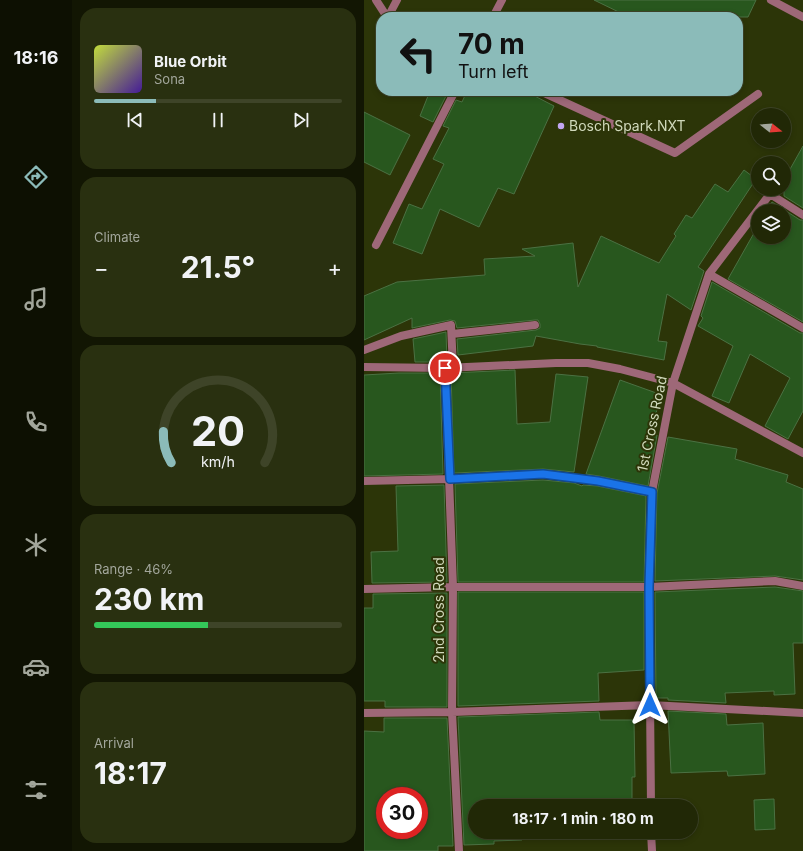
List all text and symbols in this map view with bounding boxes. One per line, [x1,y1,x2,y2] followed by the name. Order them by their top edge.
[458,27,525,61] text: 70 m
[392,28,444,80] icon: left
[14,47,58,68] text: 18:16
[154,52,227,71] text: Blue Orbit
[458,61,528,82] text: Turn left
[154,71,185,87] text: Sona
[751,108,791,148] north arrow
[751,108,791,244] map controls
[124,109,146,131] icon: previous
[207,109,229,131] icon: pause
[290,109,312,131] icon: next
[569,117,686,134] place label: Bosch Spark.NXT
[556,121,566,131] marker: Bosch Spark.NXT
[751,156,791,196] button: search
[22,163,50,191] icon: directions
[751,204,791,244] button: layers
[94,229,140,245] text: Climate
[181,249,255,285] text: 21.5°
[94,255,109,281] text: −
[327,255,342,281] text: +
[22,285,50,313] icon: music
[428,351,462,385] pin
[434,357,456,379] icon: arrive
[633,374,670,473] street label: 1st Cross Road
[191,406,245,456] text: 20
[22,408,50,436] icon: phone
[201,453,235,470] text: km/h
[22,531,50,559] icon: climate
[430,557,447,663] street label: 2nd Cross Road
[94,561,173,577] text: Range · 46%
[94,581,204,617] text: 230 km
[22,653,50,681] icon: car
[629,684,671,726] position arrow
[94,735,134,751] text: Arrival
[94,755,167,791] text: 18:17
[22,776,50,804] icon: filters
[376,787,428,839] speed limit sign: 30
[512,809,654,828] text: 18:17 · 1 min · 180 m

